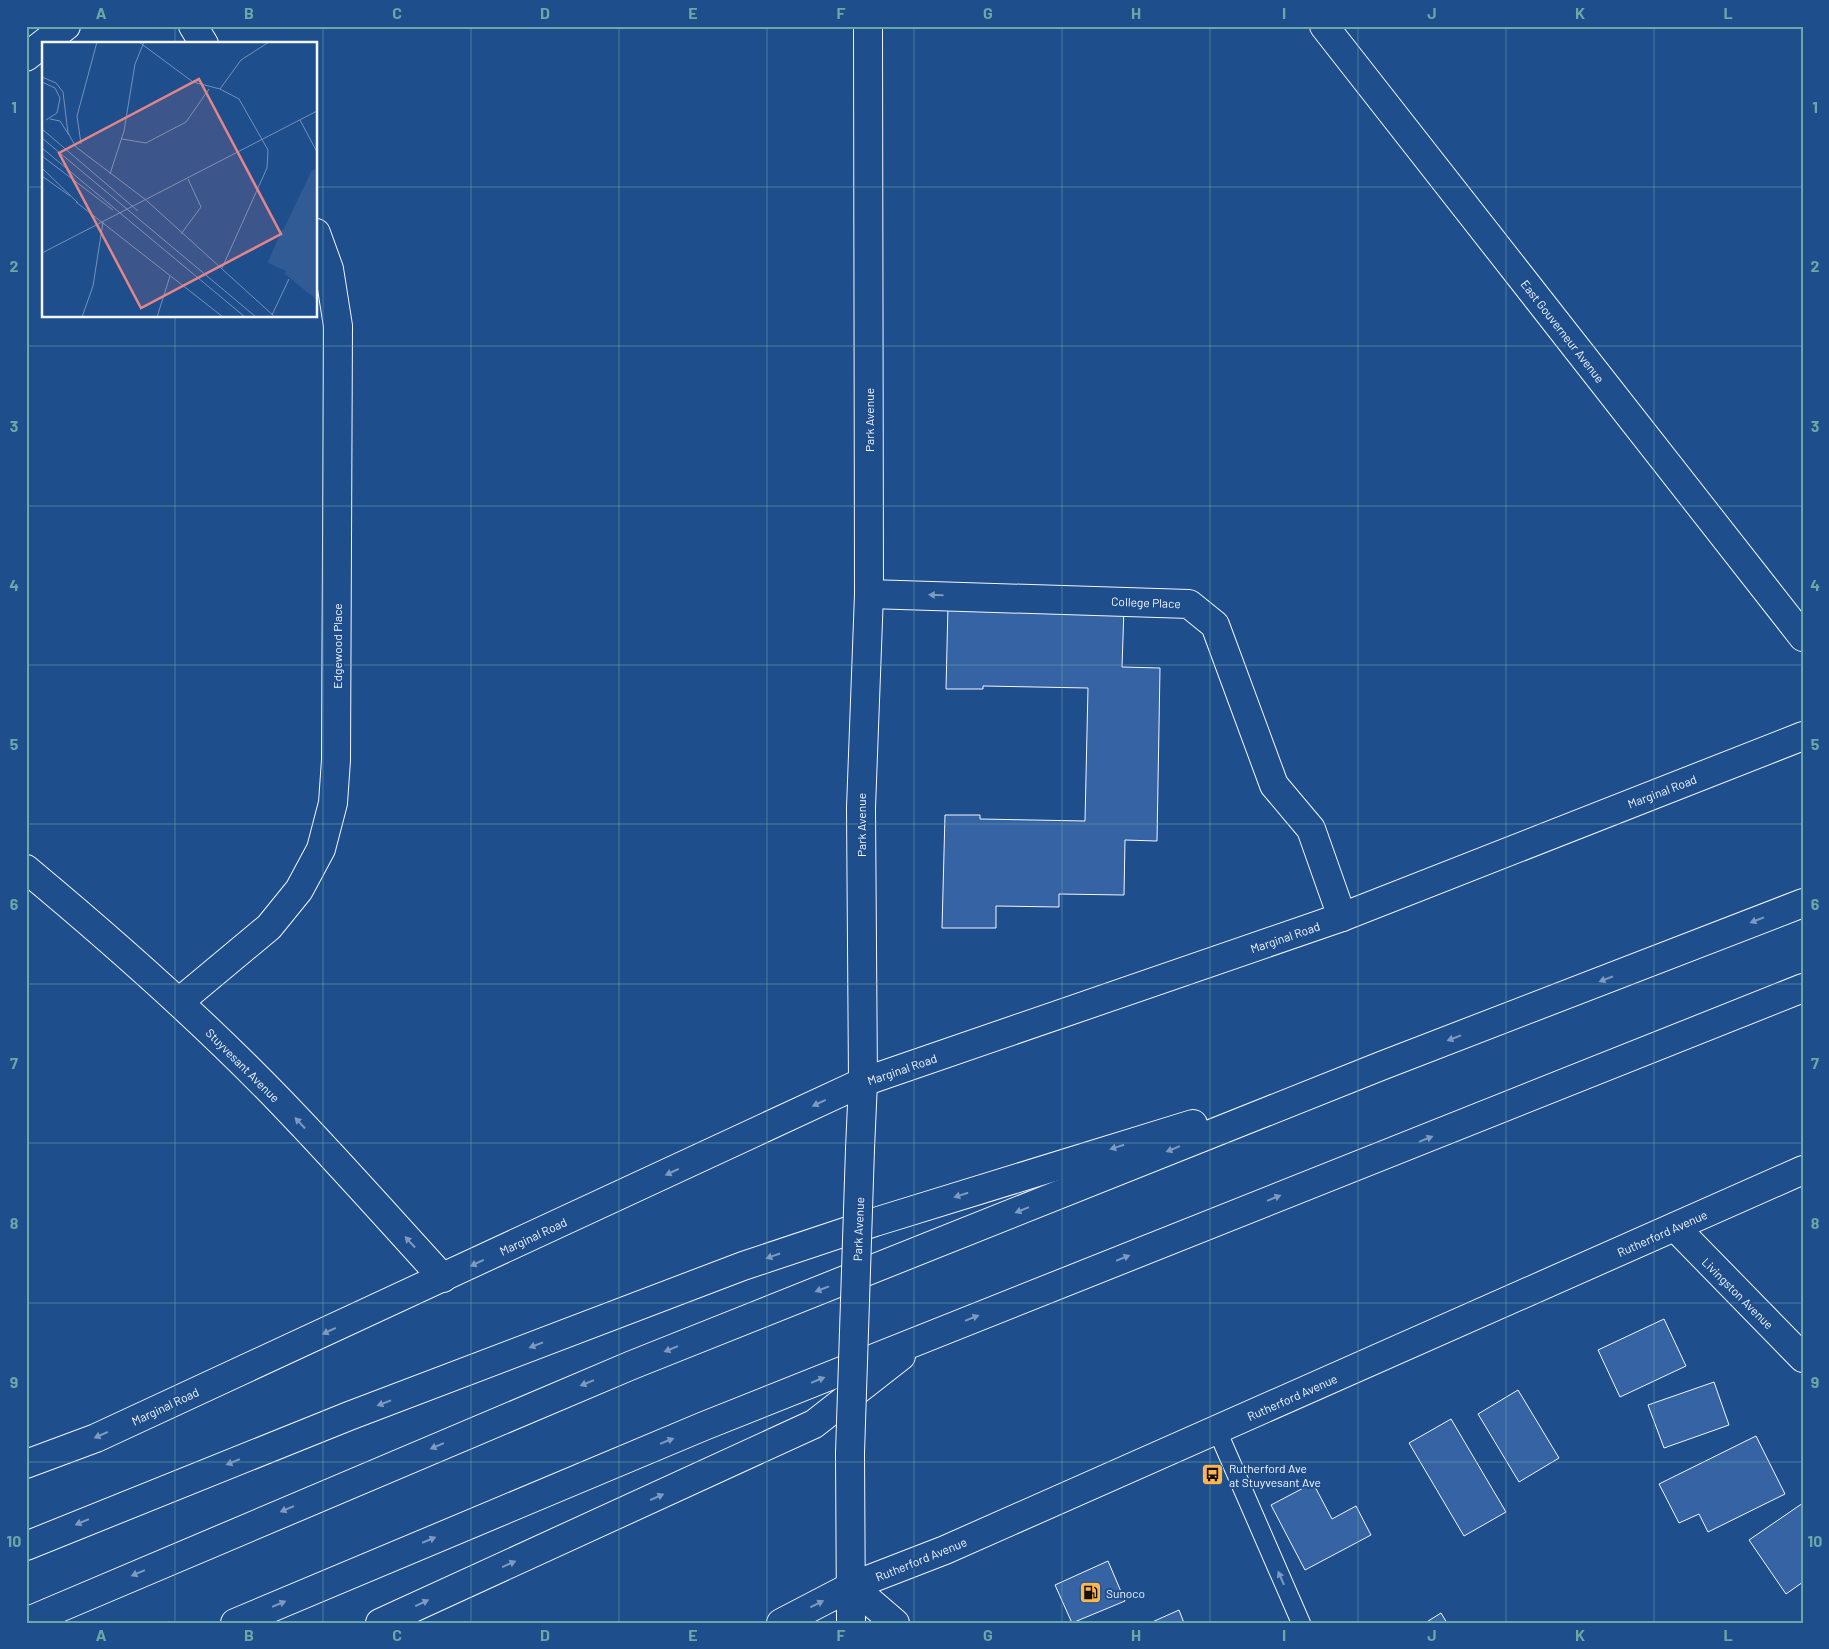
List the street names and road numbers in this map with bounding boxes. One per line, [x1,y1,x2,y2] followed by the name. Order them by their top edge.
[1519,277,1607,385] street label: East Gouverneur Avenue
[862,388,876,452] street label: Park Avenue
[1111,594,1181,610] street label: College Place
[330,603,344,689] street label: Edgewood Place
[1626,771,1698,811] street label: Marginal Road
[854,793,868,857] street label: Park Avenue
[1248,919,1322,955] street label: Marginal Road
[203,1025,283,1105] street label: Stuyvesant Avenue
[865,1051,939,1087] street label: Marginal Road
[850,1197,866,1261] street label: Park Avenue
[1615,1207,1709,1259] street label: Rutherford Avenue
[497,1214,569,1258] street label: Marginal Road
[1699,1254,1777,1332] street label: Livingston Avenue
[1245,1371,1339,1423] street label: Rutherford Avenue
[129,1384,201,1428] street label: Marginal Road
[873,1534,969,1584] street label: Rutherford Avenue

